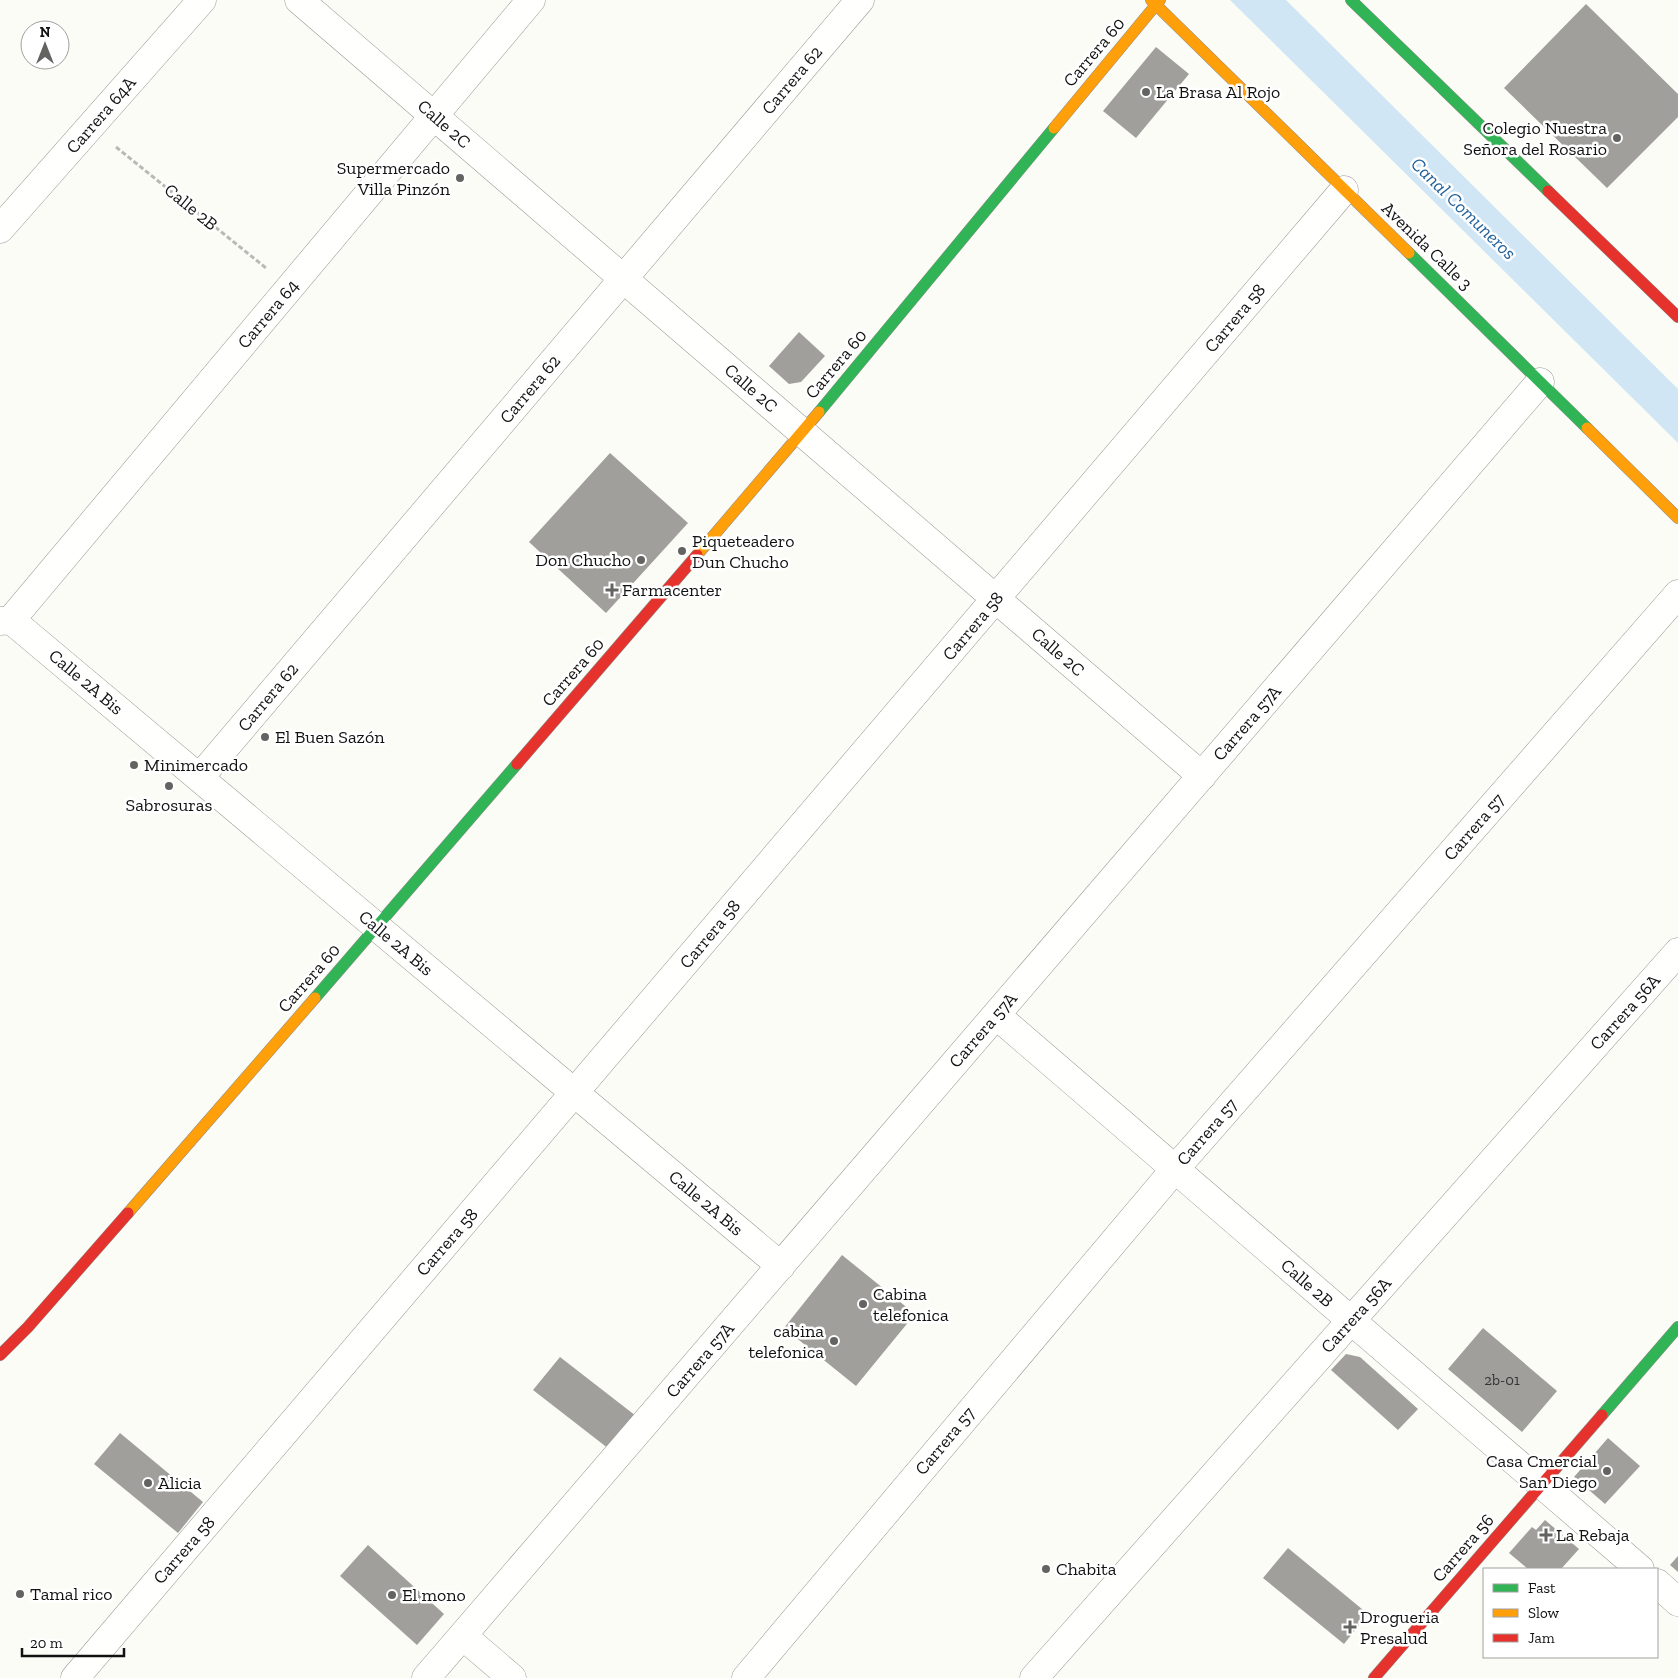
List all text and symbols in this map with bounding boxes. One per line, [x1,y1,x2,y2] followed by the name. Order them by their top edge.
[1059,13,1129,91] street label: Carrera 60
[20,20,70,70] north arrow
[40,24,51,41] text: N
[757,41,827,119] street label: Carrera 62
[61,72,141,158] street label: Carrera 64A
[1156,81,1280,103] place label: La Brasa Al Rojo
[1140,86,1152,98] marker: La Brasa Al Rojo
[413,95,475,153] street label: Calle 2C
[1463,117,1607,160] place label: Colegio Nuestra Señora del Rosario
[1611,132,1623,144] marker: Colegio Nuestra Señora del Rosario
[1406,152,1521,264] water label: Canal Comuneros
[337,157,451,200] place label: Supermercado Villa Pinzón
[454,172,466,184] marker: Supermercado Villa Pinzón
[160,179,222,235] street label: Calle 2B
[1377,197,1477,295] street label: Avenida Calle 3
[233,275,303,353] street label: Carrera 64
[1200,279,1270,357] street label: Carrera 58
[801,325,871,403] street label: Carrera 60
[495,350,565,428] street label: Carrera 62
[720,359,782,417] street label: Calle 2C
[692,530,795,573] place label: Piqueteadero Dun Chucho
[676,545,688,557] marker: Piqueteadero Dun Chucho
[535,549,631,571] place label: Don Chucho
[635,554,647,566] marker: Don Chucho
[622,579,722,601] place label: Farmacenter
[606,584,618,596] marker: Farmacenter
[938,587,1008,665] street label: Carrera 58
[1027,623,1089,681] street label: Calle 2C
[537,633,609,711] street label: Carrera 60
[44,644,128,720] street label: Calle 2A Bis
[233,658,303,736] street label: Carrera 62
[1208,680,1286,765] street label: Carrera 57A
[275,726,385,748] place label: El Buen Sazón
[259,731,271,743] marker: El Buen Sazón
[144,754,248,776] place label: Minimercado
[128,759,140,771] marker: Minimercado
[163,780,175,792] marker: Sabrosuras
[1439,788,1510,865] street label: Carrera 57
[126,794,213,816] place label: Sabrosuras
[675,895,745,973] street label: Carrera 58
[354,905,438,981] street label: Calle 2A Bis
[273,939,345,1017] street label: Carrera 60
[1585,969,1665,1055] street label: Carrera 56A
[944,987,1022,1072] street label: Carrera 57A
[1172,1093,1243,1170] street label: Carrera 57
[664,1165,748,1241] street label: Calle 2A Bis
[411,1203,483,1281] street label: Carrera 58
[1276,1254,1338,1312] street label: Calle 2B
[1316,1272,1396,1358] street label: Carrera 56A
[873,1283,949,1326] place label: Cabina telefonica
[857,1298,869,1310] marker: Cabina telefonica
[661,1317,739,1402] street label: Carrera 57A
[748,1320,824,1363] place label: cabina telefonica
[828,1335,840,1347] marker: cabina telefonica
[1484,1371,1520,1389] house number: 2b-01
[910,1402,980,1479] street label: Carrera 57
[1486,1450,1597,1493] place label: Casa Cmercial San Diego
[1601,1465,1613,1477] marker: Casa Cmercial San Diego
[158,1472,202,1494] place label: Alicia
[142,1477,154,1489] marker: Alicia
[1427,1509,1499,1587] street label: Carrera 56
[148,1511,220,1589] street label: Carrera 58
[1556,1524,1630,1546] place label: La Rebaja
[1540,1529,1552,1541] marker: La Rebaja
[1056,1558,1117,1580] place label: Chabita
[1040,1563,1052,1575] marker: Chabita
[1483,1568,1658,1658] legend
[1528,1579,1556,1597] text: Fast
[30,1583,113,1605] place label: Tamal rico
[402,1584,466,1606] place label: El mono
[14,1588,26,1600] marker: Tamal rico
[386,1589,398,1601] marker: El mono
[1528,1604,1560,1622] text: Slow
[1360,1606,1440,1649] place label: Drogueria Presalud
[1344,1621,1356,1633] marker: Drogueria Presalud
[22,1626,125,1658] scale bar
[1528,1629,1555,1647] text: Jam
[30,1634,63,1652] text: 20 m

